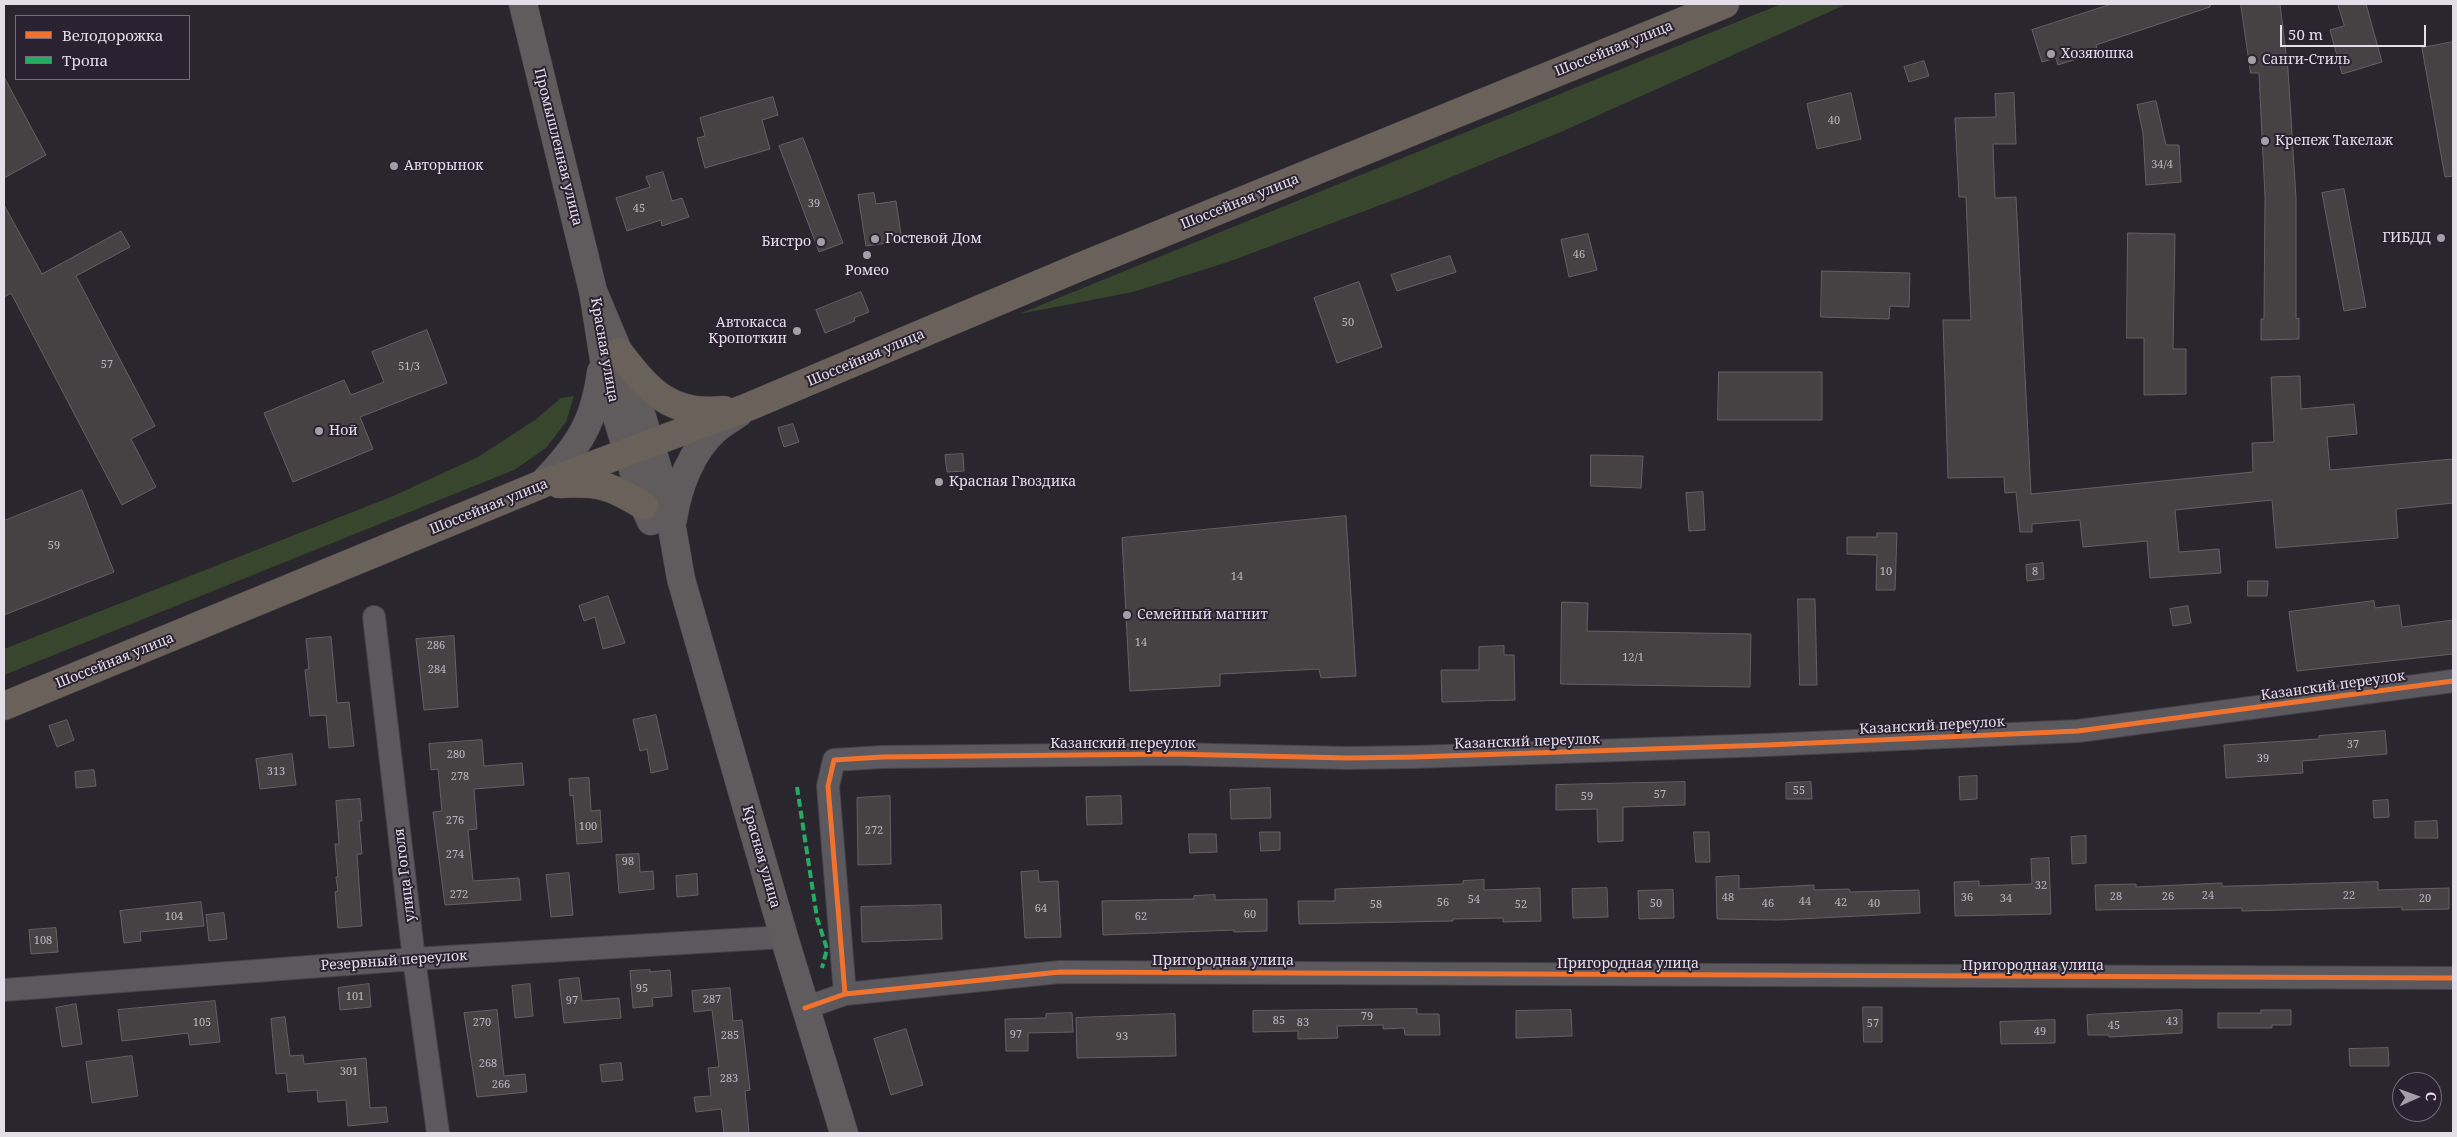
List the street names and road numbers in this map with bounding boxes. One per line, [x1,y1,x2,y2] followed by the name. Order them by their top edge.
[1552,18,1676,80] street label: Шоссейная улица
[530,66,586,228] street label: Промышленная улица
[1178,171,1302,233] street label: Шоссейная улица
[587,296,621,404] street label: Красная улица
[805,326,927,390] street label: Шоссейная улица
[427,476,551,538] street label: Шоссейная улица
[53,630,177,692] street label: Шоссейная улица
[2260,668,2406,704] street label: Казанский переулок
[1859,714,2005,738] street label: Казанский переулок
[1454,731,1600,753] street label: Казанский переулок
[1050,736,1196,752] street label: Казанский переулок
[738,804,784,910] street label: Красная улица
[391,827,419,923] street label: улица Гоголя
[320,947,468,975] street label: Резервный переулок
[1152,953,1294,969] street label: Пригородная улица
[1557,956,1699,972] street label: Пригородная улица
[1962,958,2104,974] street label: Пригородная улица

